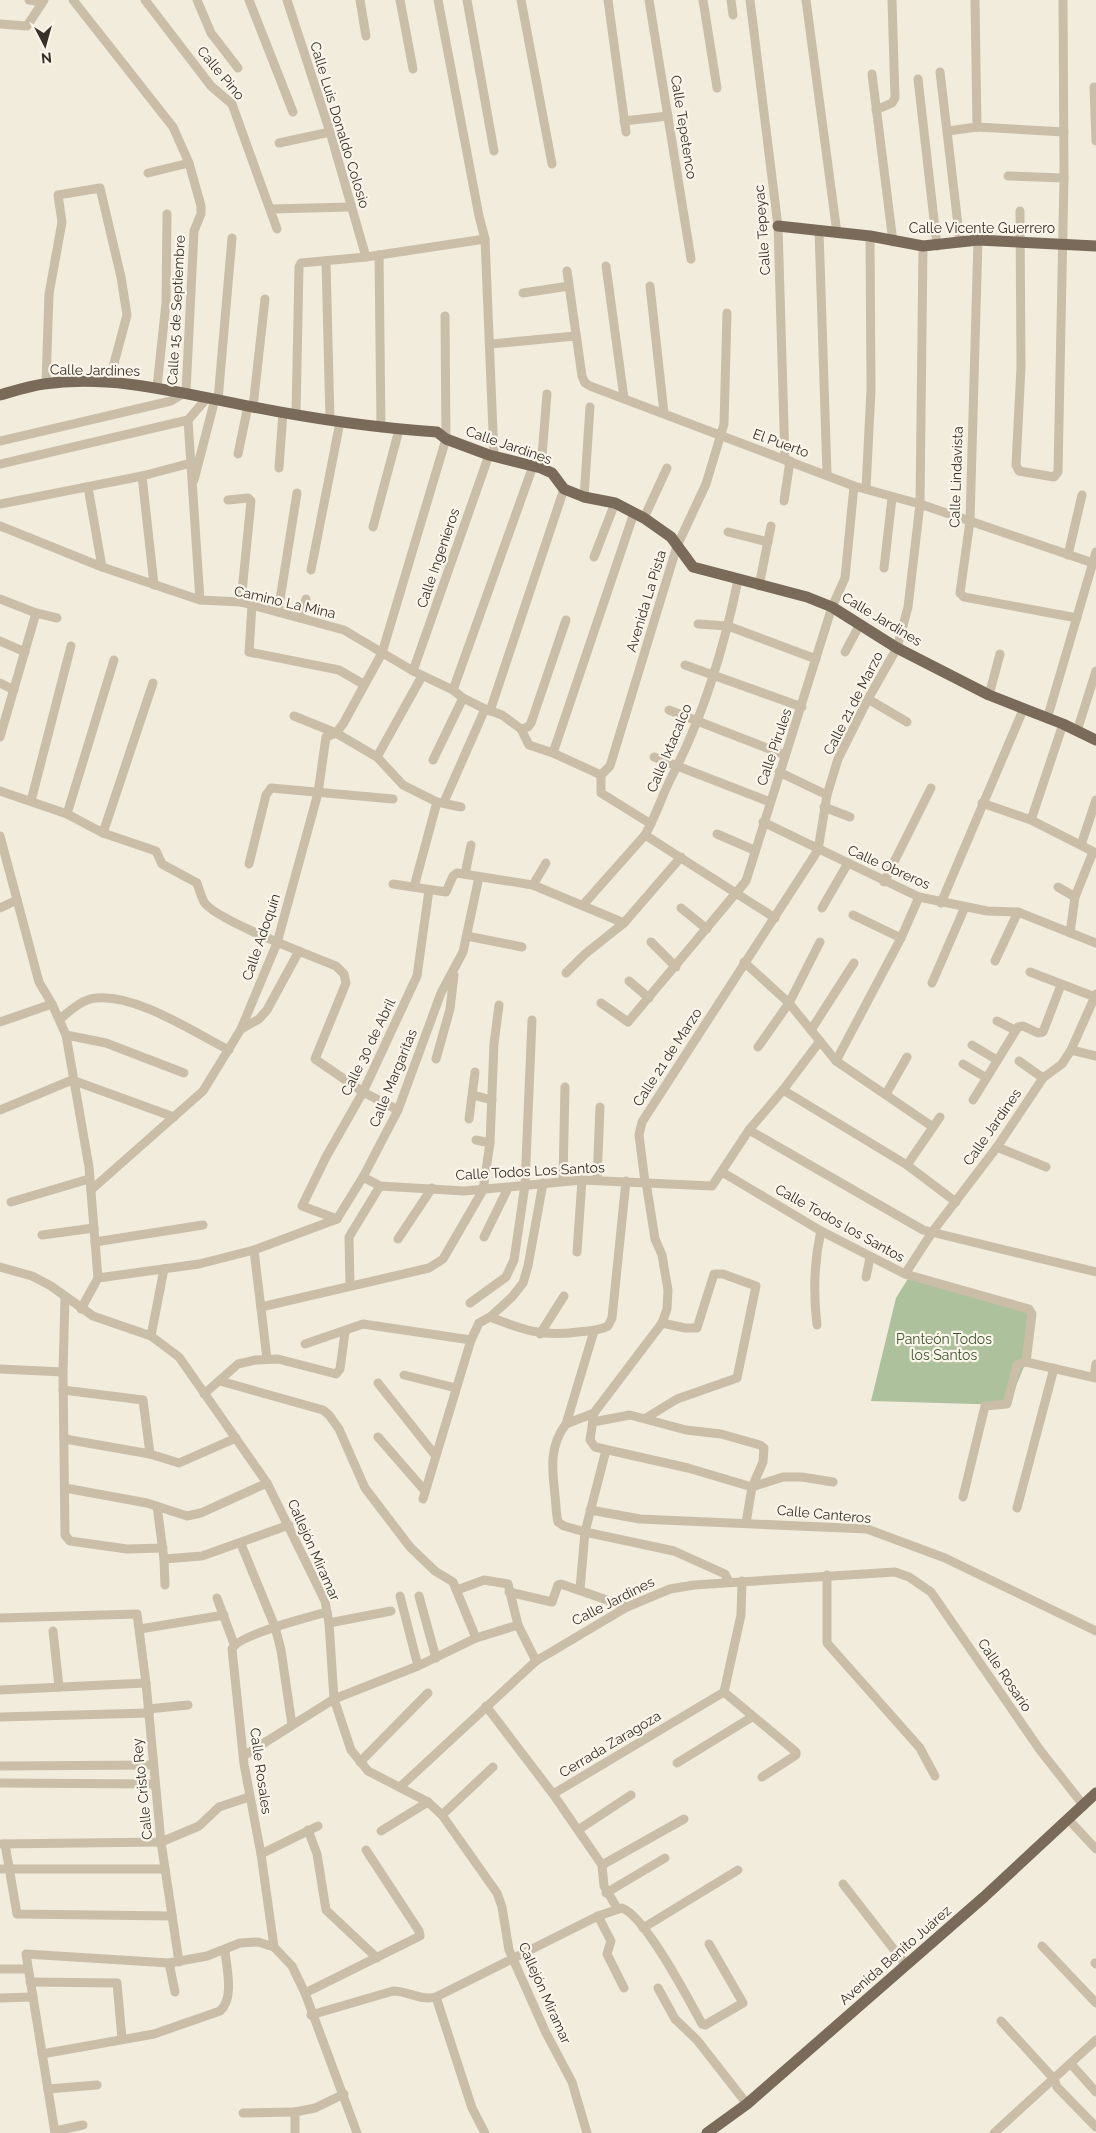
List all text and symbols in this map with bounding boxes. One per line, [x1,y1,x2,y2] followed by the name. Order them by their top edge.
[20,20,70,70] north arrow
[307,40,373,210] street label: Calle Luis Donaldo Colosio
[194,43,248,103] street label: Calle Pino
[40,49,53,66] text: N
[668,74,700,180] street label: Calle Tepetenco
[751,184,773,276] street label: Calle Tepeyac
[909,220,1055,236] street label: Calle Vicente Guerrero
[164,235,188,385] street label: Calle 15 de Septiembre
[50,361,140,379] street label: Calle Jardines
[464,423,554,467] street label: Calle Jardines
[751,425,811,461] street label: El Puerto
[946,426,966,528] street label: Calle Lindavista
[413,506,463,610] street label: Calle Ingenieros
[623,548,669,654] street label: Avenida La Pista
[233,583,337,621] street label: Camino La Mina
[839,589,925,649] street label: Calle Jardines
[820,649,886,757] street label: Calle 21 de Marzo
[643,701,695,795] street label: Calle Ixtacalco
[753,706,795,788] street label: Calle Pirules
[845,842,933,892] street label: Calle Obreros
[239,892,283,982] street label: Calle Adoquín
[338,996,399,1098] street label: Calle 30 de Abril
[629,1005,705,1109] street label: Calle 21 de Marzo
[366,1026,420,1129] street label: Calle Margaritas
[960,1085,1025,1169] street label: Calle Jardines
[455,1159,605,1183] street label: Calle Todos Los Santos
[773,1181,908,1265] street label: Calle Todos los Santos
[896,1331,992,1363] park label: Panteón Todos los Santos
[284,1497,344,1603] street label: Callejón Miramar
[776,1502,872,1526] street label: Calle Canteros
[569,1573,657,1629] street label: Calle Jardines
[975,1635,1035,1715] street label: Calle Rosario
[556,1707,664,1781] street label: Cerrada Zaragoza
[247,1727,275,1815] street label: Calle Rosales
[129,1737,155,1841] street label: Calle Cristo Rey
[836,1902,954,2008] street label: Avenida Benito Juárez
[515,1940,575,2046] street label: Callejón Miramar

